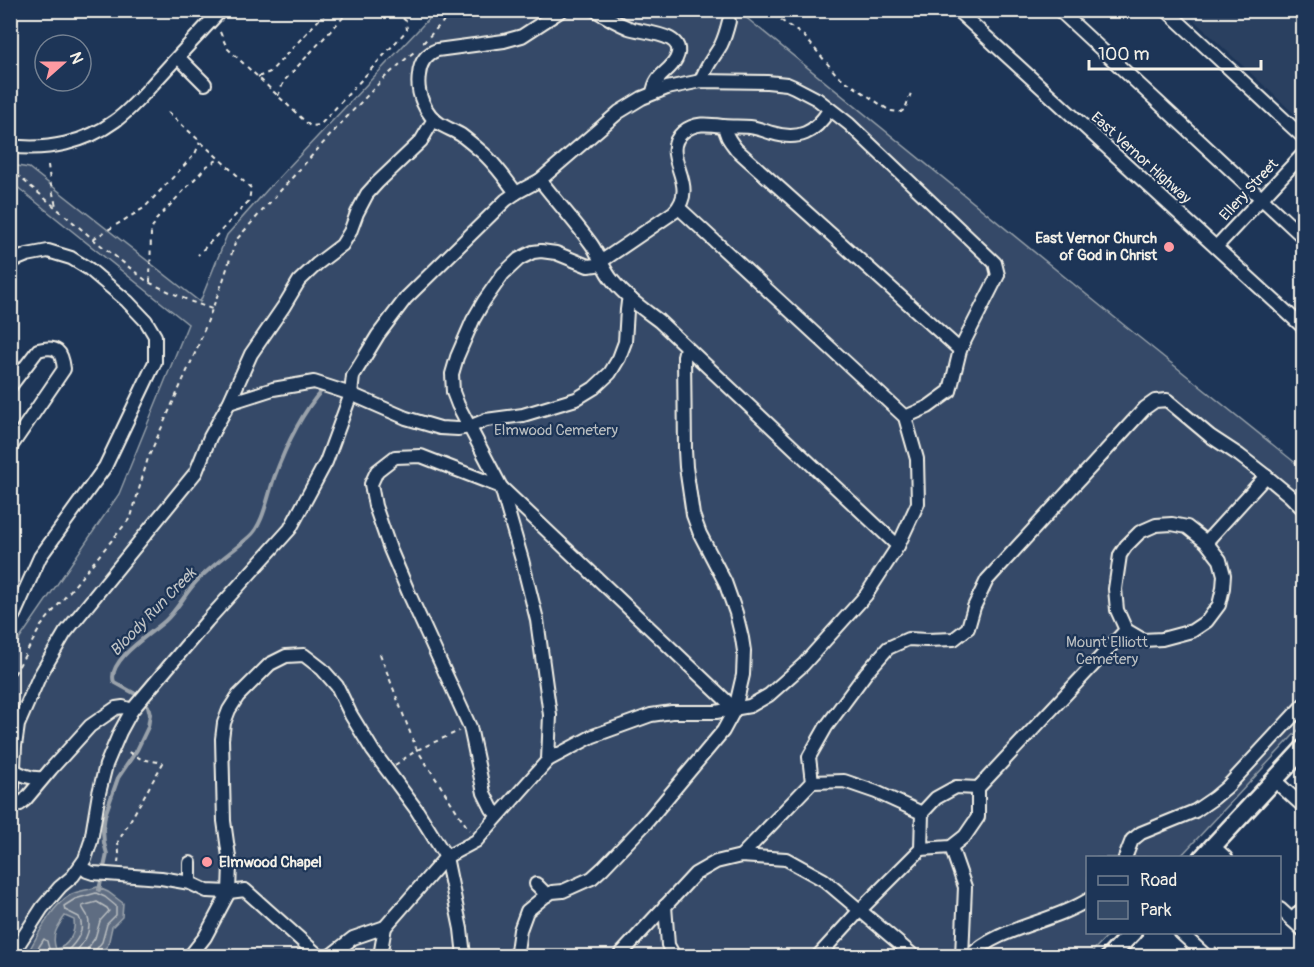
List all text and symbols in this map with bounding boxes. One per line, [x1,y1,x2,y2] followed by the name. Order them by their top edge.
[33,33,93,93] north arrow
[1089,33,1262,71] scale bar
[1098,43,1150,66] text: 100 m
[65,49,87,67] text: N
[1087,108,1195,208] street label: East Vernor Highway
[1215,154,1283,225] street label: Ellery Street
[1035,229,1158,265] place label: East Vernor Church of God in Christ
[1162,240,1176,254] marker: East Vernor Church of God in Christ
[494,421,619,440] park label: Elmwood Cemetery
[106,562,201,661] water label: Bloody Run Creek
[1066,633,1149,669] park label: Mount Elliott Cemetery
[219,853,322,872] place label: Elmwood Chapel
[200,855,214,869] marker: Elmwood Chapel
[1086,856,1281,934] legend
[1140,869,1177,892] text: Road
[1140,899,1172,922] text: Park

